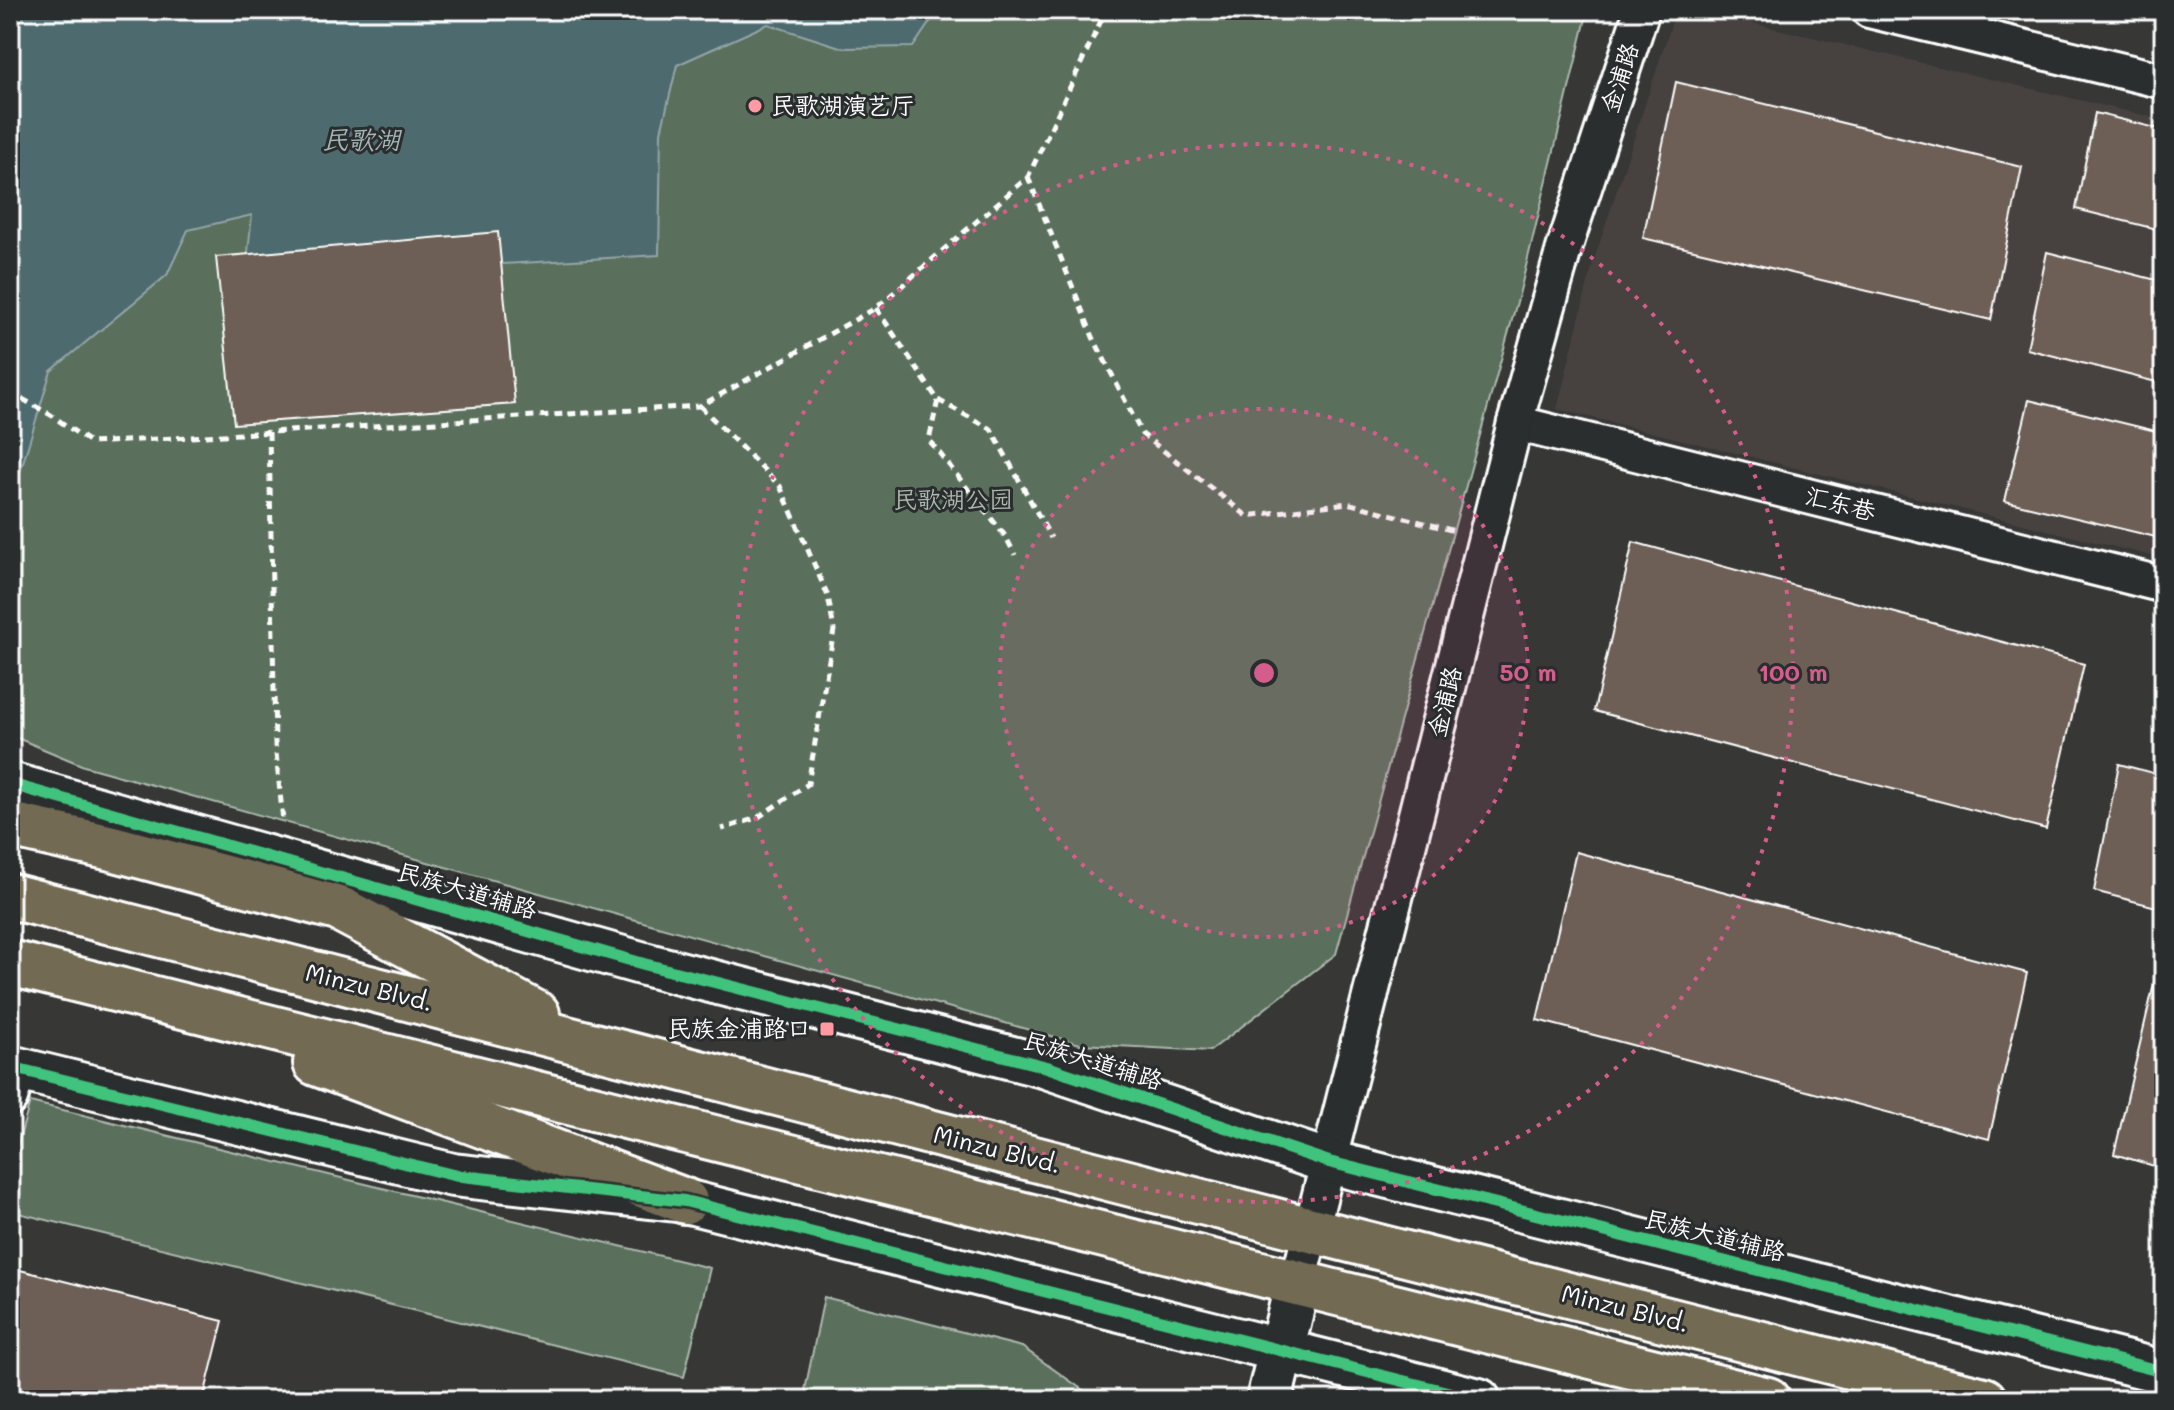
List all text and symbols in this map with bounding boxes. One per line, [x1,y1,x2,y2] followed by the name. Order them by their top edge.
[1593,39,1644,117] street label: 金浦路
[771,89,915,120] place label: 民歌湖演艺厅
[746,97,764,115] marker: 民歌湖演艺厅
[322,122,403,156] water label: 民歌湖
[1802,479,1879,526] street label: 汇东巷
[893,483,1013,514] park label: 民歌湖公园
[1499,656,1557,687] text: 50 m
[1758,656,1828,687] text: 100 m
[1250,659,1278,687] centre of rings
[1420,663,1467,740] street label: 金浦路
[394,855,541,924] street label: 民族大道辅路
[303,956,436,1017] street label: Minzu Blvd.
[667,1012,811,1043] place label: 民族金浦路口
[818,1020,836,1038] marker: 民族金浦路口
[1020,1024,1167,1095] street label: 民族大道辅路
[931,1118,1064,1179] street label: Minzu Blvd.
[1642,1202,1789,1267] street label: 民族大道辅路
[1559,1277,1692,1338] street label: Minzu Blvd.

